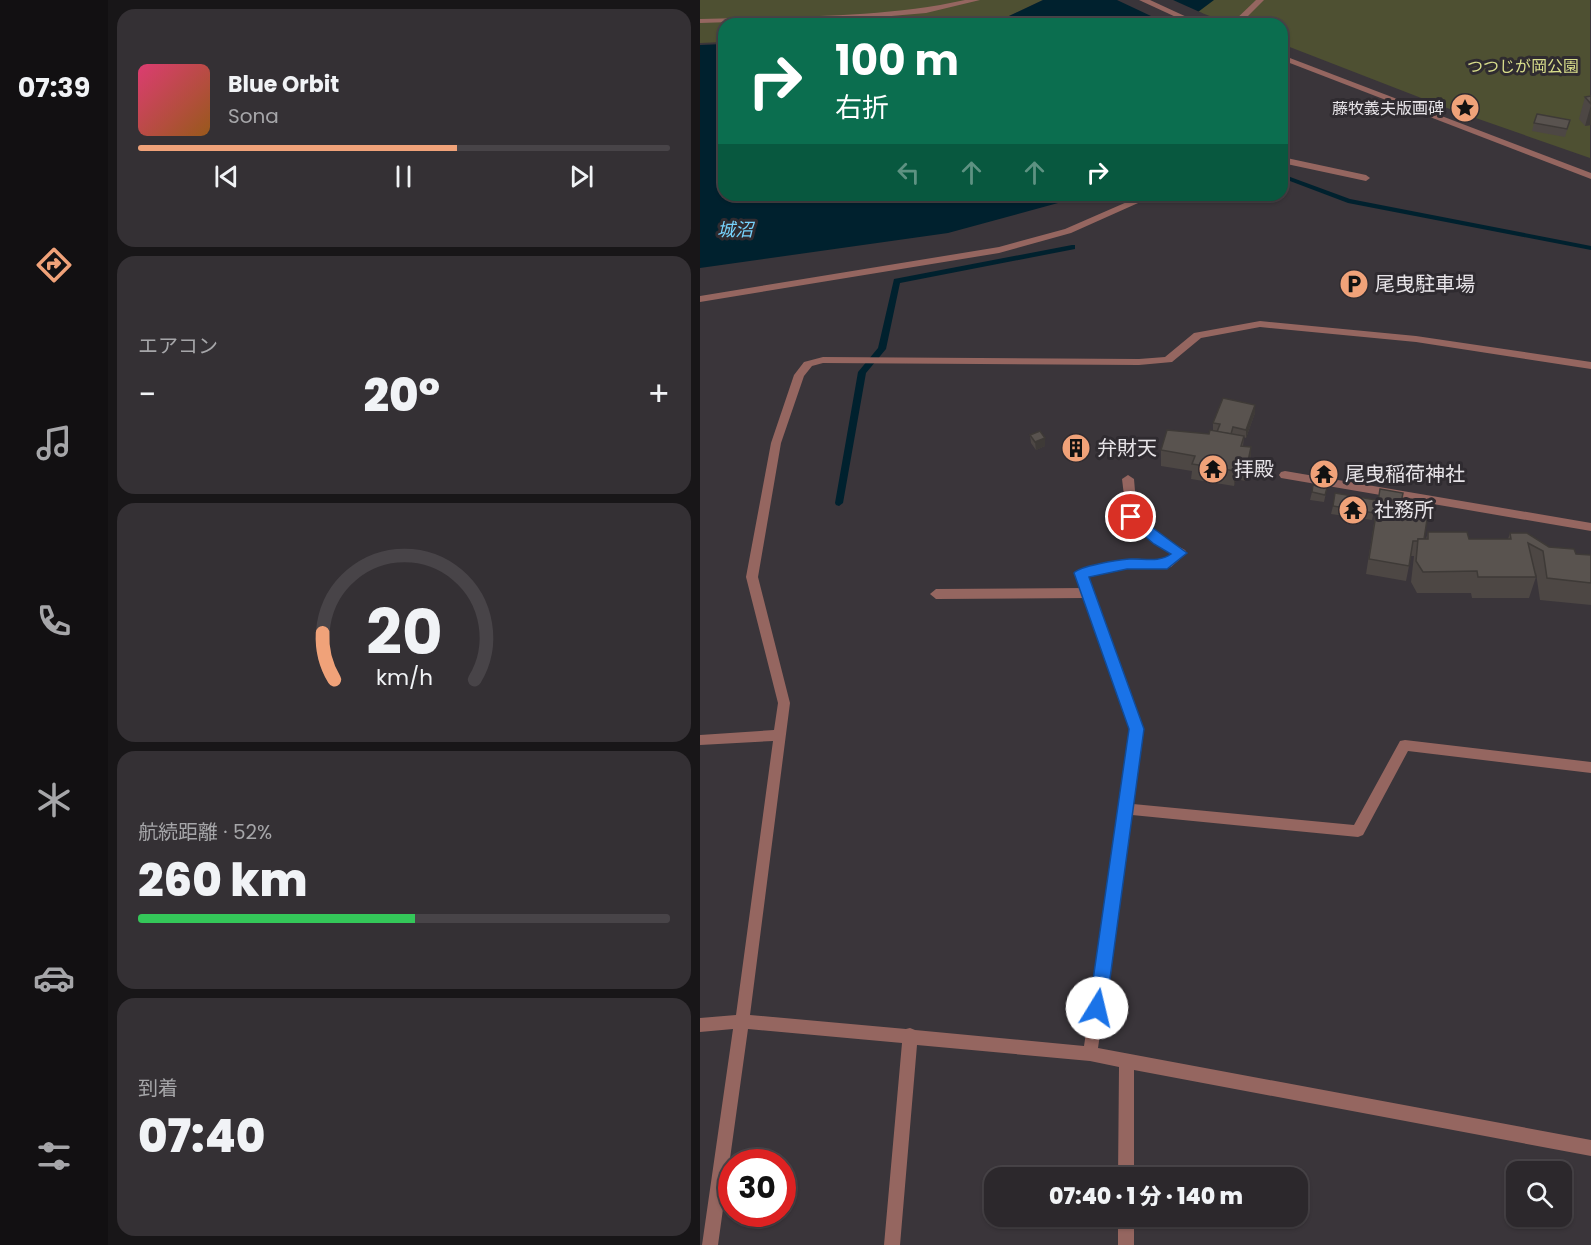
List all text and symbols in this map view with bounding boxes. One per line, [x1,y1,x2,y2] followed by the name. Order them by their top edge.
[835,31,959,90] text: 100 m
[736,42,814,120] icon: right
[1467,55,1579,78] park label: つつじが岡公園
[18,69,90,106] text: 07:39
[228,69,339,100] text: Blue Orbit
[835,89,889,126] text: 右折
[1449,92,1481,124] place icon: 藤牧義夫版画碑
[1332,97,1444,120] place label: 藤牧義夫版画碑
[228,102,279,130] text: Sona
[892,156,925,189] icon: left
[955,156,988,189] icon: ahead
[1018,156,1051,189] icon: ahead
[1081,156,1114,189] icon: right
[210,160,243,193] icon: previous
[387,160,420,193] icon: pause
[565,160,598,193] icon: next
[717,217,756,242] water label: 城沼
[33,244,75,286] icon: directions
[1338,268,1370,300] parking icon: 尾曳駐車場
[1375,270,1475,298] place label: 尾曳駐車場
[138,332,218,360] text: エアコン
[363,364,440,427] text: 20°
[138,371,156,418] text: −
[647,371,670,418] text: +
[33,422,75,464] icon: music
[1060,432,1092,464] building icon: 弁財天
[1097,434,1157,462] place label: 弁財天
[1197,453,1229,485] temple icon: 拝殿
[1234,455,1274,483] place label: 拝殿
[1308,458,1340,490] temple icon: 尾曳稲荷神社
[1345,460,1465,488] place label: 尾曳稲荷神社
[1105,491,1156,542] pin
[1337,494,1369,526] temple icon: 社務所
[1374,496,1434,524] place label: 社務所
[1114,500,1147,533] icon: arrive
[366,588,442,676] text: 20
[33,600,75,642] icon: phone
[375,662,433,693] text: km/h
[33,779,75,821] icon: climate
[138,818,272,846] text: 航続距離 · 52%
[138,849,307,912] text: 260 km
[33,957,75,999] icon: car
[1065,976,1129,1040] position arrow
[138,1074,178,1102] text: 到着
[138,1105,265,1168] text: 07:40
[33,1135,75,1177] icon: filters
[718,1149,796,1227] speed limit sign: 30
[1506,1161,1572,1227] map controls
[1506,1161,1572,1227] button: search
[1049,1181,1243,1212] text: 07:40 · 1 分 · 140 m

